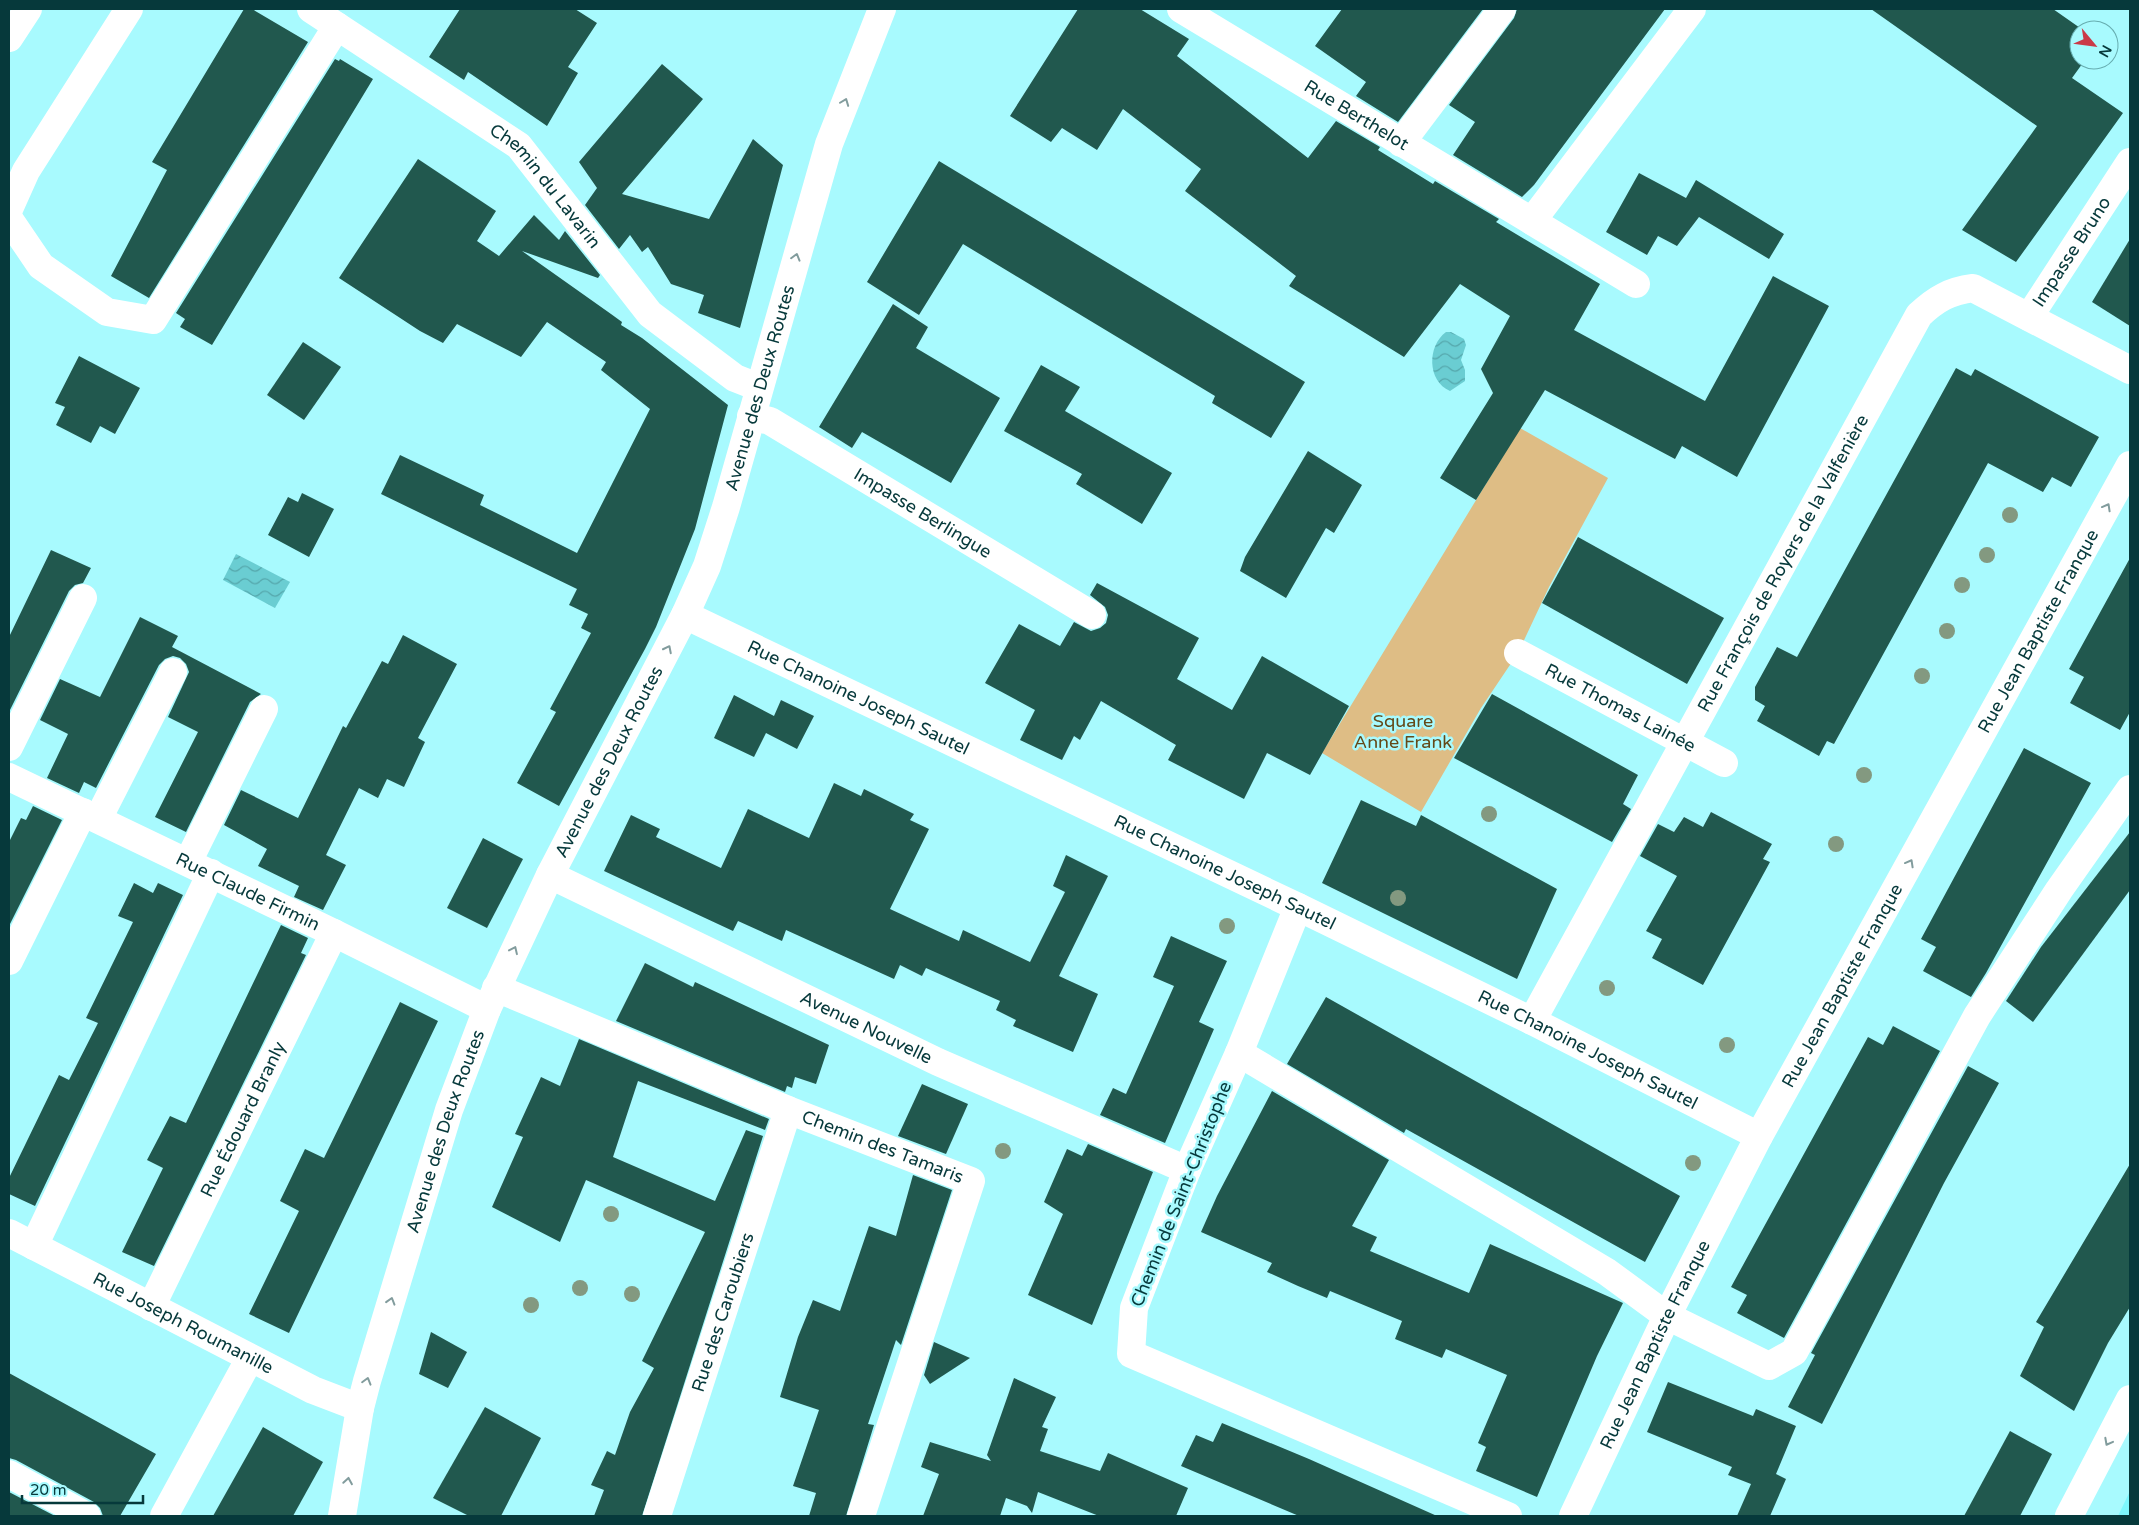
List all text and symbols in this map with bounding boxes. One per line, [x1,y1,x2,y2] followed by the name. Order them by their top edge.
[2069,20,2119,70] north arrow
[2095,42,2115,60] text: N
[1300,75,1413,155] street label: Rue Berthelot
[839,98,849,107] one-way arrow
[485,119,606,253] street label: Chemin du Lavarin
[2028,192,2116,311] street label: Impasse Bruno
[790,252,801,261] one-way arrow
[720,282,799,493] street label: Avenue des Deux Routes
[1692,411,1873,716] street label: Rue François de Royers de la Valfenière
[850,463,996,563] street label: Impasse Berlingue
[2101,503,2111,512] one-way arrow
[1973,525,2103,737] street label: Rue Jean Baptiste Franque
[744,635,973,760] street label: Rue Chanoine Joseph Sautel
[662,645,672,654] one-way arrow
[1541,658,1700,757] street label: Rue Thomas Lainée
[550,662,668,861] street label: Avenue des Deux Routes
[1354,710,1452,753] park label: Square Anne Frank
[1110,810,1339,935] street label: Rue Chanoine Joseph Sautel
[172,848,323,936] street label: Rue Claude Firmin
[1904,860,1914,869] one-way arrow
[1777,880,1907,1091] street label: Rue Jean Baptiste Franque
[508,946,518,955] one-way arrow
[1474,985,1701,1114] street label: Rue Chanoine Joseph Sautel
[797,986,936,1069] street label: Avenue Nouvelle
[401,1027,489,1236] street label: Avenue des Deux Routes
[196,1038,290,1201] street label: Rue Édouard Branly
[1126,1078,1236,1310] street label: Chemin de Saint-Christophe
[799,1105,967,1188] street label: Chemin des Tamaris
[687,1230,759,1395] street label: Rue des Caroubiers
[1595,1236,1715,1453] street label: Rue Jean Baptiste Franque
[89,1267,277,1379] street label: Rue Joseph Roumanille
[386,1297,396,1305] one-way arrow
[361,1378,371,1386] one-way arrow
[2104,1437,2114,1446] one-way arrow
[22,1472,144,1504] scale bar
[342,1477,353,1485] one-way arrow
[30,1481,67,1499] text: 20 m

